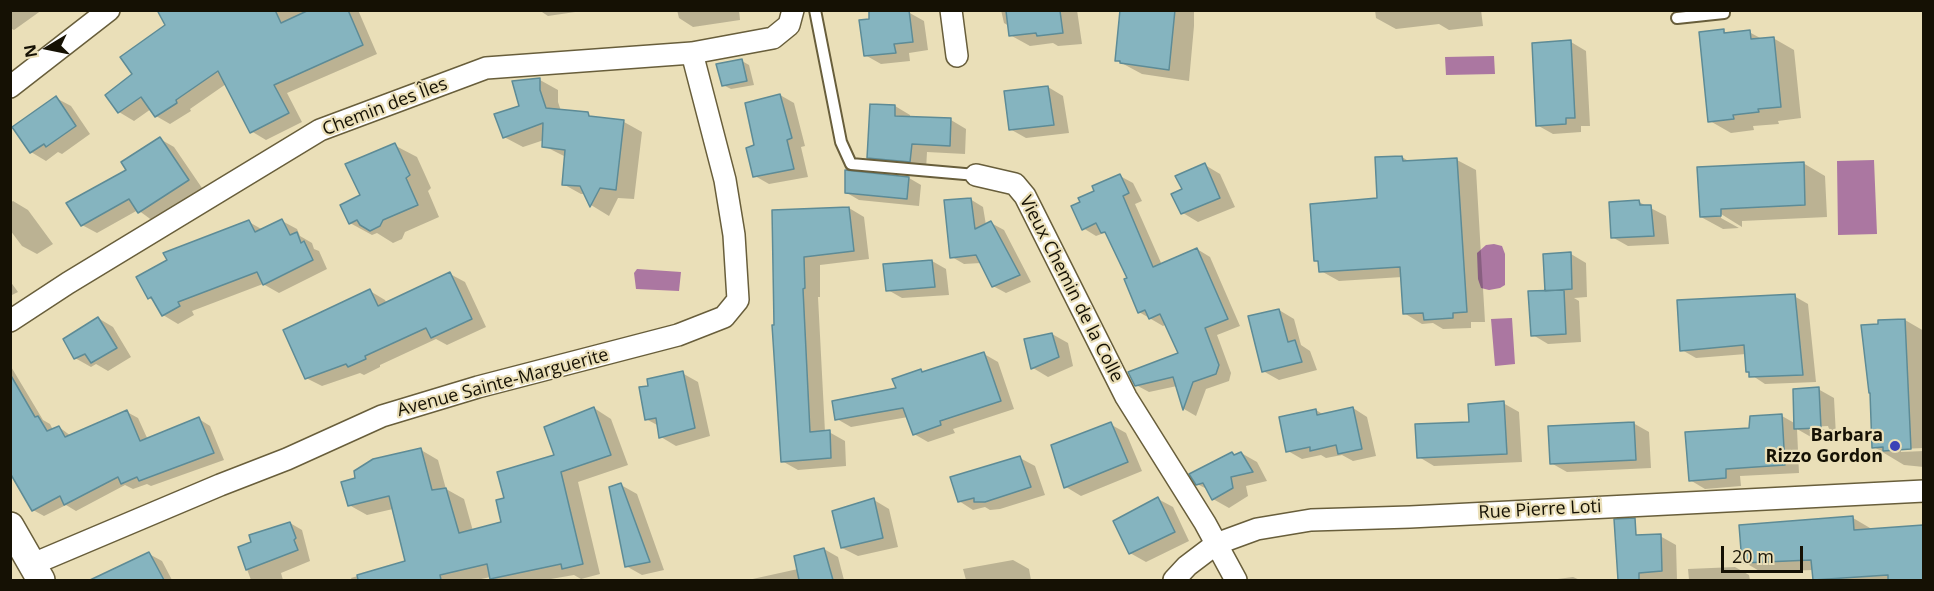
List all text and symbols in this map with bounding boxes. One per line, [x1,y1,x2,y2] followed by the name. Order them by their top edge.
[18,18,78,78] north arrow
[18,43,42,59] text: N
[319,73,451,141] street label: Chemin des Îles
[1015,192,1127,386] street label: Vieux Chemin de la Colle
[395,344,611,422] street label: Avenue Sainte-Marguerite
[1766,425,1883,468] place label: Barbara Rizzo Gordon
[1888,439,1902,453] marker: Barbara Rizzo Gordon
[1478,496,1602,524] street label: Rue Pierre Loti
[1724,534,1806,572] scale bar
[1732,544,1774,568] text: 20 m

